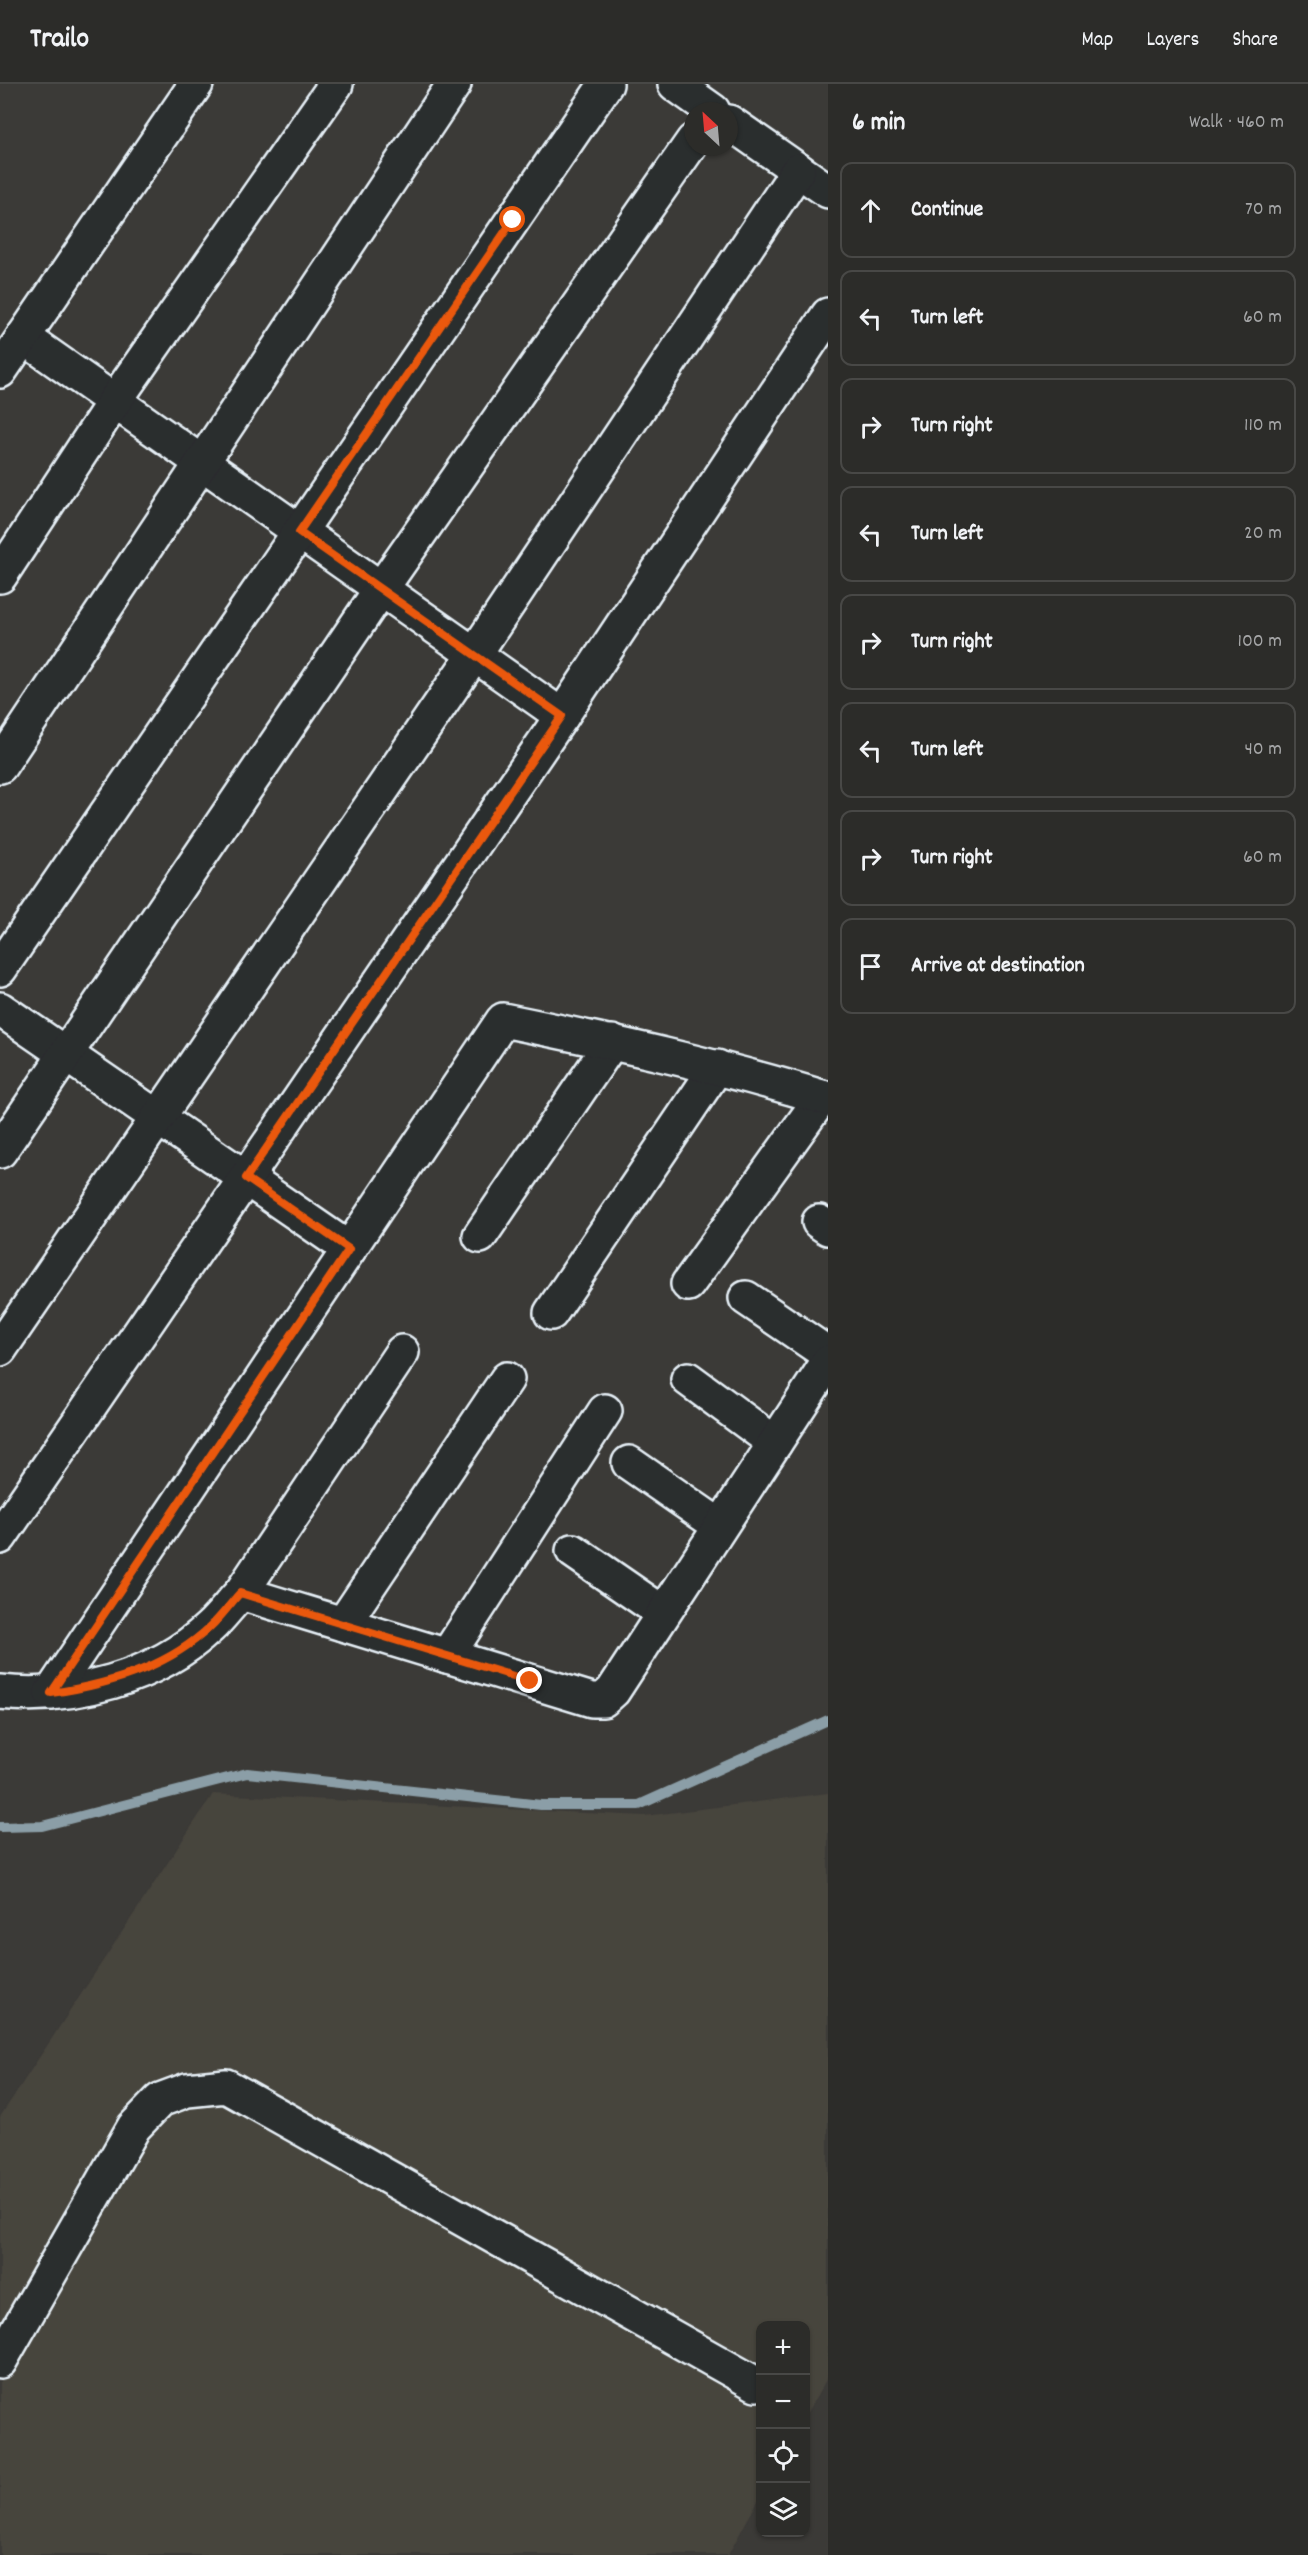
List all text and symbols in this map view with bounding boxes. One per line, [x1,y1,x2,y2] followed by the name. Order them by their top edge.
[30,21,89,61] text: Trailo
[1082,26,1113,56] text: Map
[1146,26,1199,56] text: Layers
[1232,26,1278,56] text: Share
[684,102,738,156] north arrow
[852,105,905,142] text: 6 min
[1189,109,1284,137] text: Walk · 460 m
[854,194,887,227] icon: ahead
[911,195,983,226] text: Continue
[1245,196,1282,224] text: 70 m
[499,206,525,232] route start
[854,302,887,335] icon: left
[911,303,983,334] text: Turn left
[1243,304,1282,332] text: 60 m
[854,410,887,443] icon: right
[911,411,993,442] text: Turn right
[1244,412,1282,440] text: 110 m
[854,518,887,551] icon: left
[911,519,983,550] text: Turn left
[1244,520,1282,548] text: 20 m
[854,626,887,659] icon: right
[911,627,993,658] text: Turn right
[1238,628,1282,656] text: 100 m
[854,734,887,767] icon: left
[911,735,983,766] text: Turn left
[1244,736,1282,764] text: 40 m
[854,842,887,875] icon: right
[911,843,993,874] text: Turn right
[1243,844,1282,872] text: 60 m
[854,950,887,983] icon: arrive
[911,951,1085,982] text: Arrive at destination
[516,1667,542,1693] route end
[756,2321,810,2537] map controls
[756,2321,810,2375] button: +
[756,2375,810,2429] button: −
[756,2429,810,2483] button: locate
[756,2483,810,2537] button: layers

